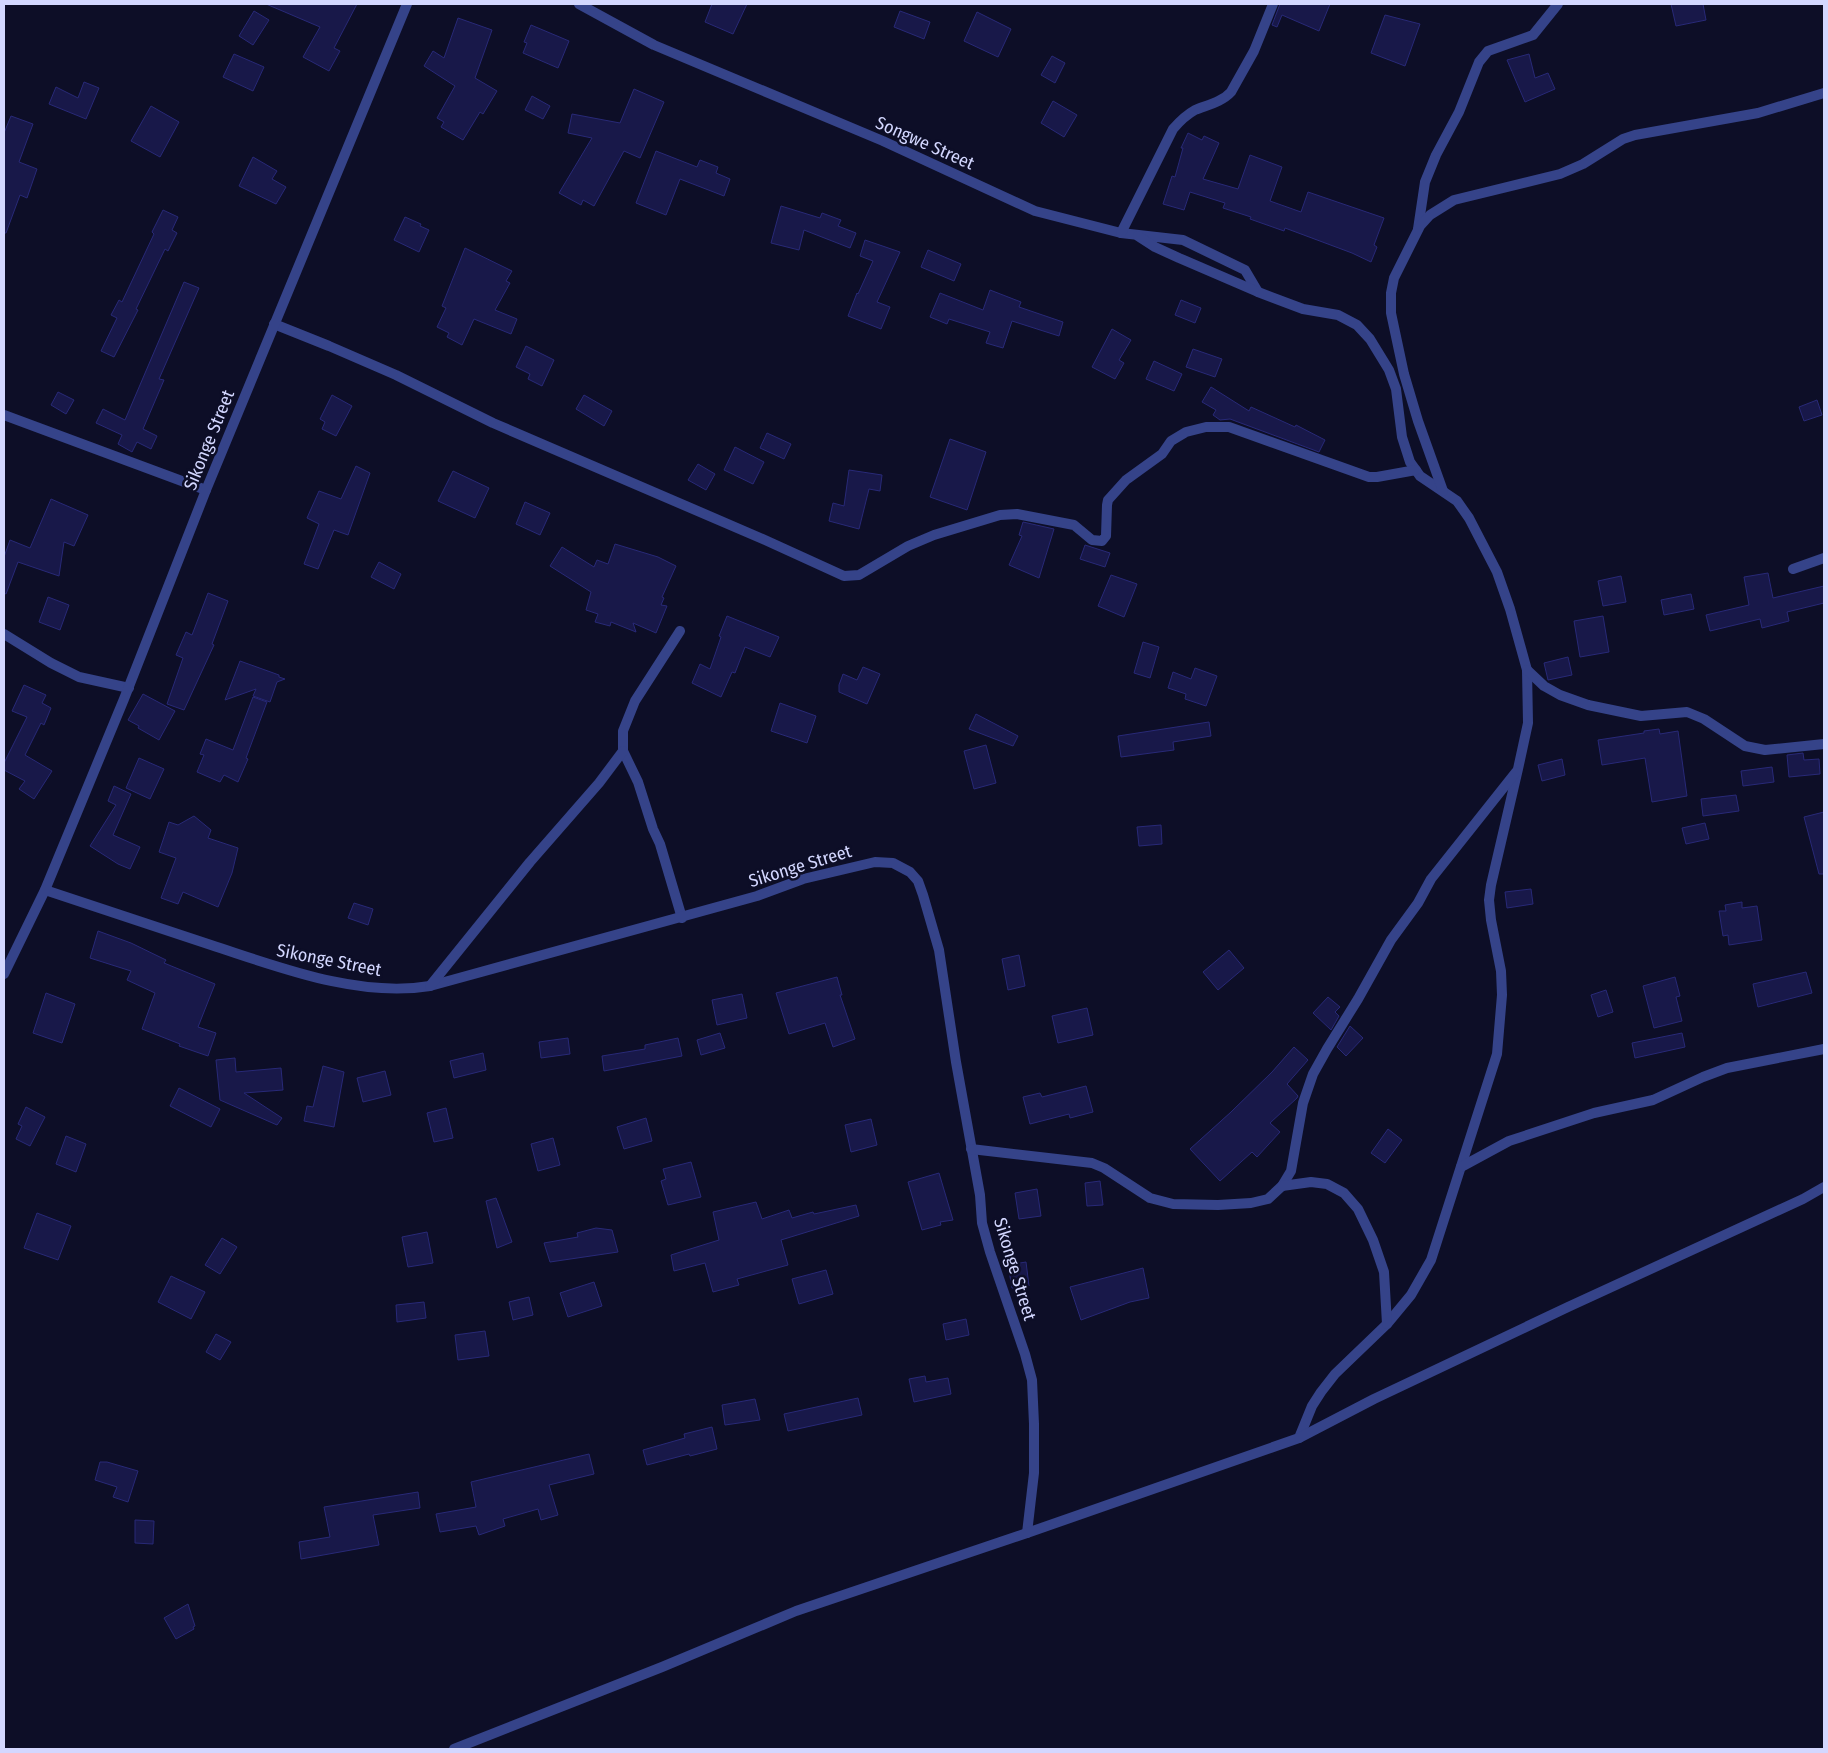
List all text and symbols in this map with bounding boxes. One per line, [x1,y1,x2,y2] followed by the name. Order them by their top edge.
[872,111,978,175] street label: Songwe Street
[179,387,239,493] street label: Sikonge Street
[746,840,854,892] street label: Sikonge Street
[275,939,383,981] street label: Sikonge Street
[989,1215,1041,1323] street label: Sikonge Street

